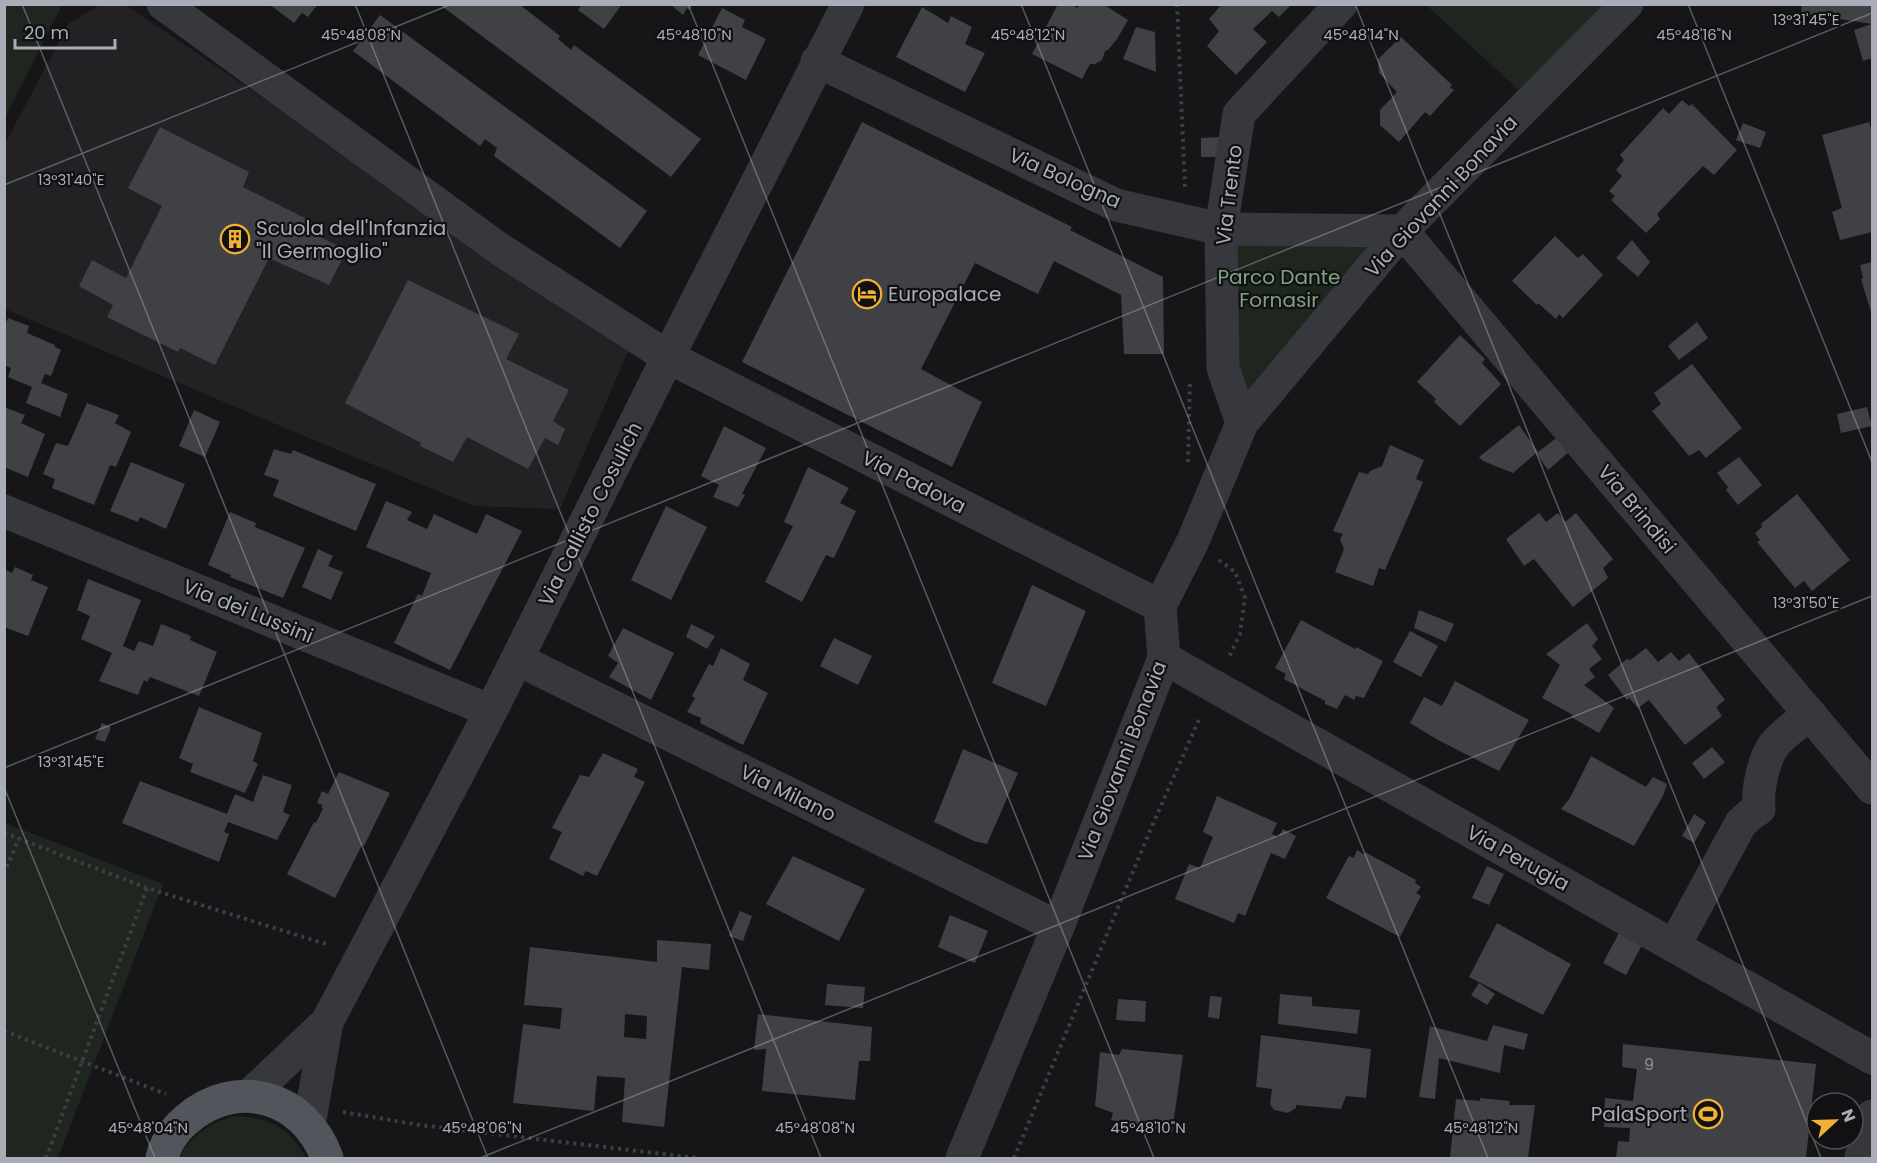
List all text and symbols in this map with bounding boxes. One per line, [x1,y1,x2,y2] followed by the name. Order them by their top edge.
[1773,9,1839,30] text: 13°31'45"E
[15,12,116,50] scale bar
[24,20,69,45] text: 20 m
[321,24,401,45] text: 45°48'08"N
[656,24,732,45] text: 45°48'10"N
[991,24,1065,45] text: 45°48'12"N
[1323,24,1399,45] text: 45°48'14"N
[1656,24,1732,45] text: 45°48'16"N
[1358,109,1524,283] street label: Via Giovanni Bonavia
[1005,141,1125,215] street label: Via Bologna
[1209,143,1249,247] street label: Via Trento
[38,169,104,190] text: 13°31'40"E
[256,214,446,265] place label: Scuola dell'Infanzia "Il Germoglio"
[219,223,251,255] building icon: Scuola dell'Infanzia "Il Germoglio"
[1218,263,1340,314] park label: Parco Dante Fornasir
[851,278,883,310] hotel icon: Europalace
[888,280,1001,308] place label: Europalace
[531,417,649,611] street label: Via Callisto Cosulich
[857,444,971,520] street label: Via Padova
[1591,458,1683,560] street label: Via Brindisi
[179,572,317,650] street label: Via dei Lussini
[1773,592,1839,613] text: 13°31'50"E
[1071,657,1173,865] street label: Via Giovanni Bonavia
[38,751,104,772] text: 13°31'45"E
[735,758,841,828] street label: Via Milano
[1462,818,1574,898] street label: Via Perugia
[1644,1053,1654,1076] house number: 9
[1805,1091,1865,1151] north arrow
[1692,1098,1724,1130] sports icon: PalaSport
[1591,1100,1687,1128] place label: PalaSport
[1836,1106,1861,1125] text: N
[108,1117,188,1138] text: 45°48'04"N
[442,1117,522,1138] text: 45°48'06"N
[775,1117,855,1138] text: 45°48'08"N
[1110,1117,1186,1138] text: 45°48'10"N
[1444,1117,1518,1138] text: 45°48'12"N

